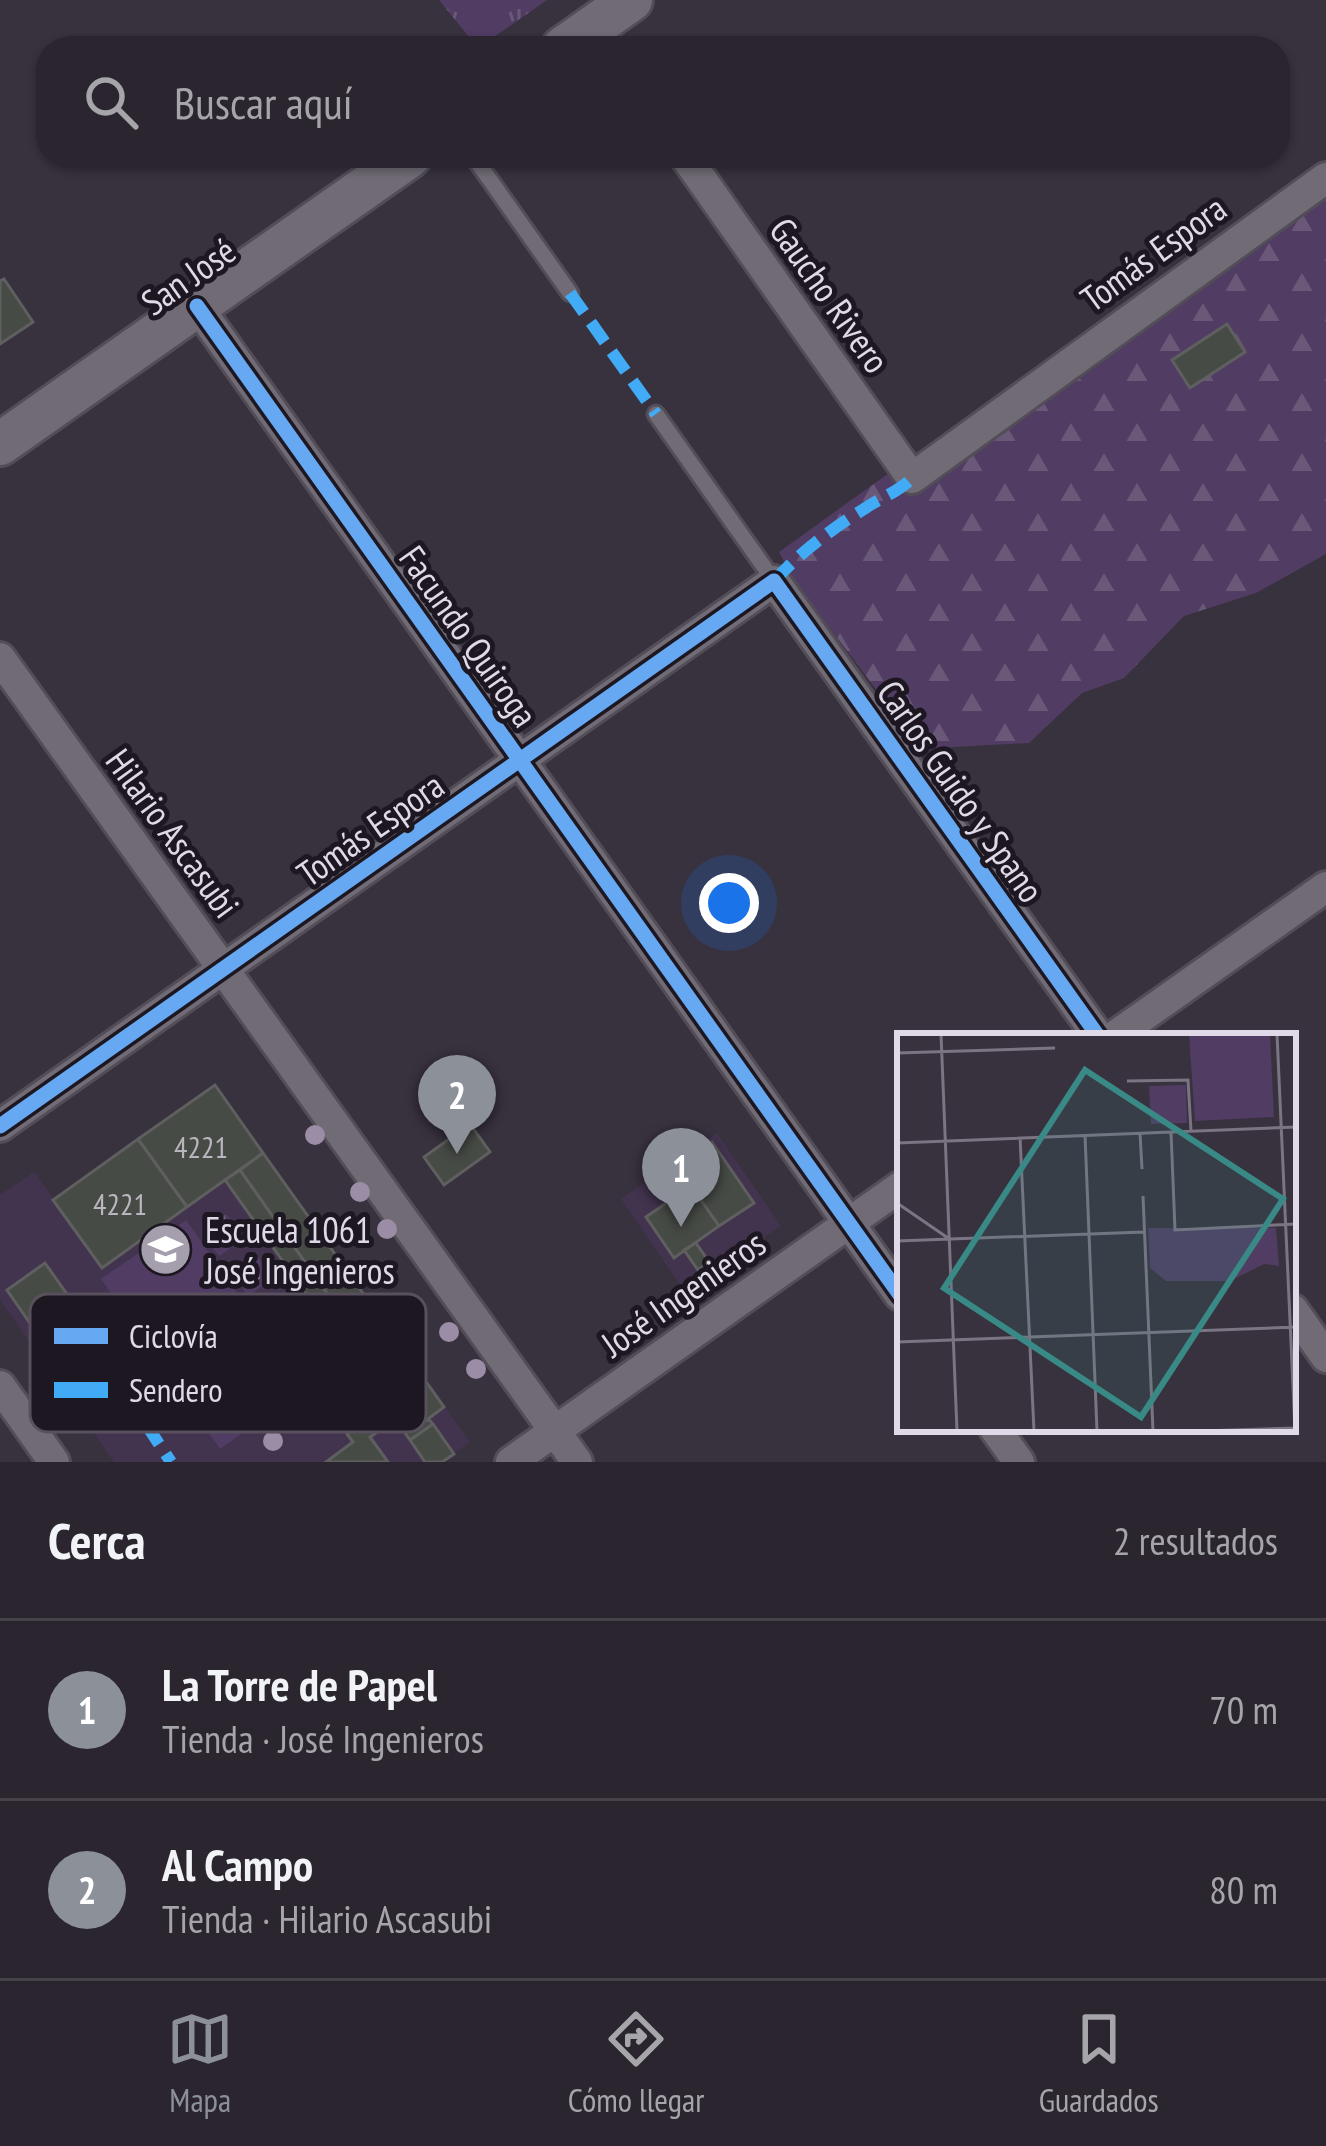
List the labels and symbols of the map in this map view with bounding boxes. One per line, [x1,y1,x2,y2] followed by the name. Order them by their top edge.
[1071,184,1235,322] street label: Tomás Espora
[759,208,901,382] street label: Gaucho Rivero
[132,227,244,325] street label: San José
[389,536,549,736] street label: Facundo Quiroga
[867,671,1055,911] street label: Carlos Guido y Spano
[96,739,250,927] street label: Hilario Ascasubi
[287,761,453,897] street label: Tomás Espora
[699,873,759,933] your location
[897,1033,1296,1432] inset map
[418,1055,496,1154] pin: 2
[174,1127,228,1166] house number: 4221
[642,1128,720,1227] pin: 1
[93,1184,147,1223] house number: 4221
[204,1206,395,1294] place label: Escuela 1061 José Ingenieros
[591,1219,774,1367] street label: José Ingenieros
[138,1222,194,1278] school or university icon: Escuela 1061 José Ingenieros
[30,1294,426,1432] legend
[129,1314,218,1357] text: Ciclovía
[129,1368,222,1411] text: Sendero

